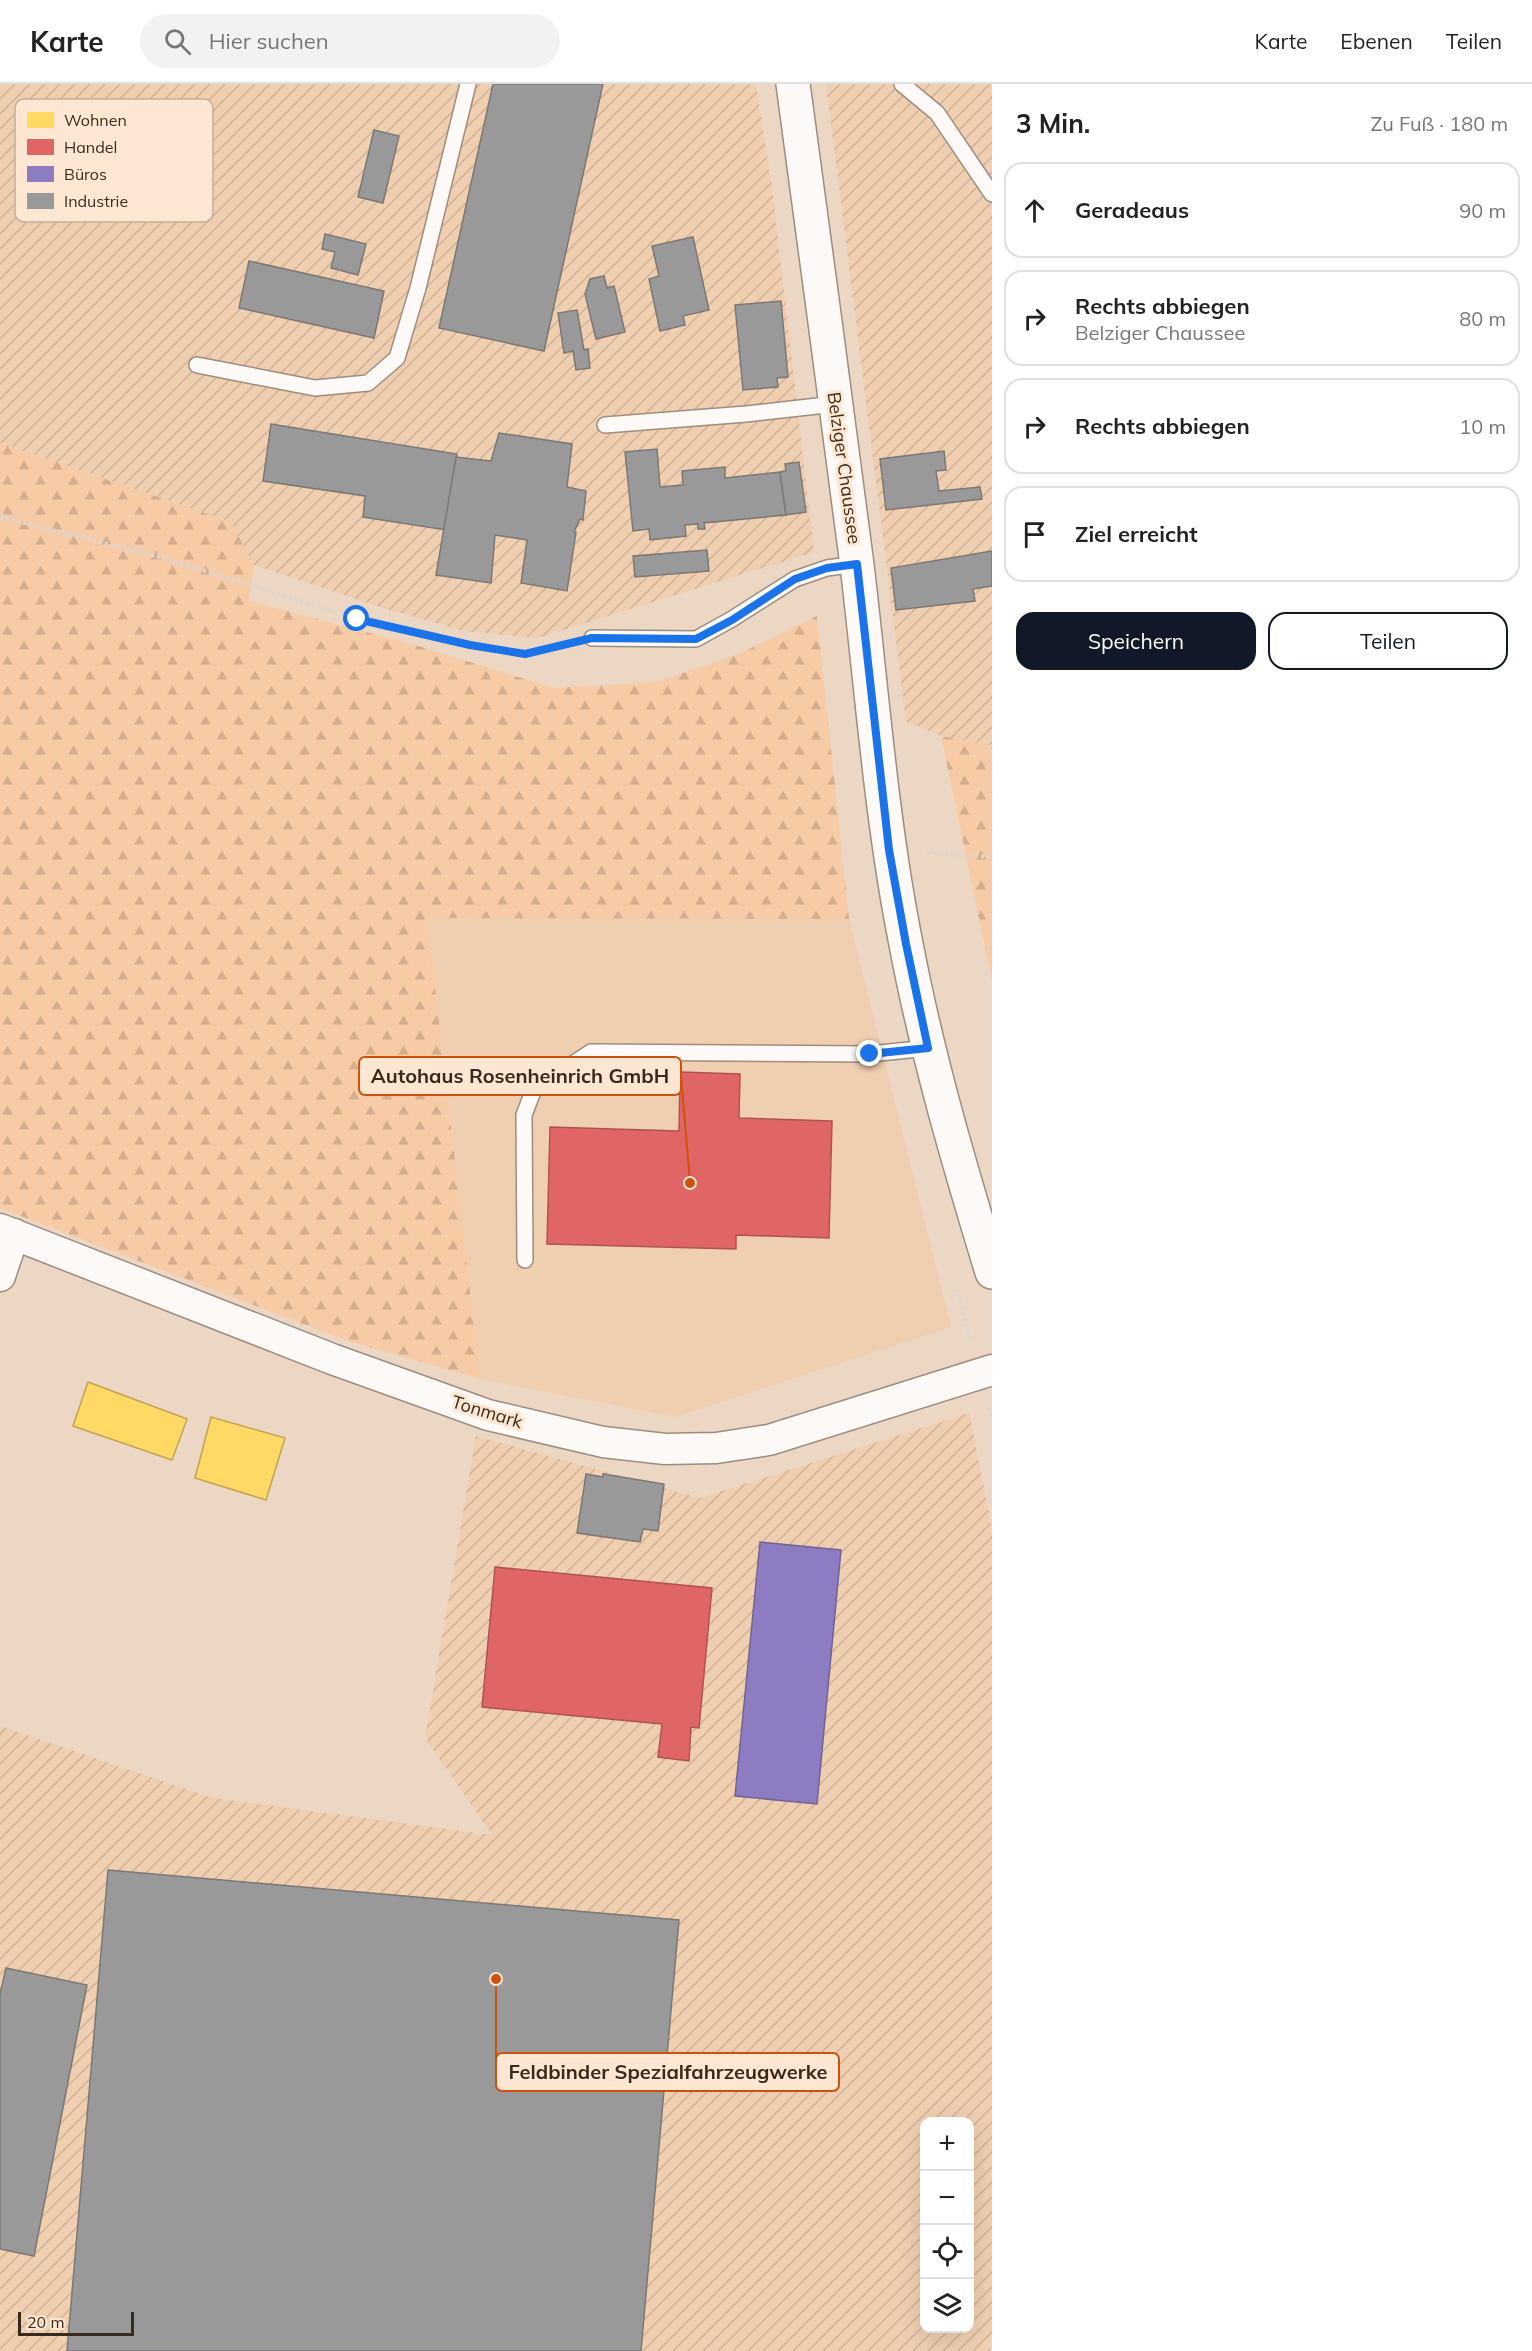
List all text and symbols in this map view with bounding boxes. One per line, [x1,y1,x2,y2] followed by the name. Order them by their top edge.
[140,14,560,68] search box
[30,24,104,59] text: Karte
[161,25,194,58] icon: search
[209,27,329,55] text: Hier suchen
[1255,28,1307,54] text: Karte
[1340,28,1413,54] text: Ebenen
[1446,28,1502,54] text: Teilen
[15,99,213,222] legend
[1016,107,1090,140] text: 3 Min.
[64,110,127,130] text: Wohnen
[1370,111,1508,136] text: Zu Fuß · 180 m
[64,137,117,157] text: Handel
[64,164,107,184] text: Büros
[64,191,128,211] text: Industrie
[1018,194,1051,227] icon: ahead
[1075,196,1189,224] text: Geradeaus
[1459,198,1506,223] text: 90 m
[1075,292,1250,320] text: Rechts abbiegen
[1018,302,1051,335] icon: right
[1459,306,1506,331] text: 80 m
[1075,320,1245,345] text: Belziger Chaussee
[822,390,867,545] street label: Belziger Chaussee
[1018,410,1051,443] icon: right
[1075,412,1250,440] text: Rechts abbiegen
[1459,414,1506,439] text: 10 m
[1018,518,1051,551] icon: arrive
[1075,520,1198,548] text: Ziel erreicht
[343,605,369,631] route start
[1016,612,1256,670] button: Speichern
[1268,612,1508,670] button: Teilen
[856,1040,882,1066] route end
[359,1057,681,1095] callout: Autohaus Rosenheinrich GmbH
[371,1063,669,1088] text: Autohaus Rosenheinrich GmbH
[449,1390,526,1433] street label: Tonmark
[496,2053,839,2091] callout: Feldbinder Spezialfahrzeugwerke
[509,2059,827,2084] text: Feldbinder Spezialfahrzeugwerke
[920,2117,974,2333] map controls
[920,2117,974,2171] button: +
[920,2171,974,2225] button: −
[920,2225,974,2279] button: locate
[920,2279,974,2333] button: layers
[18,2309,134,2336] scale bar
[27,2312,64,2332] text: 20 m

